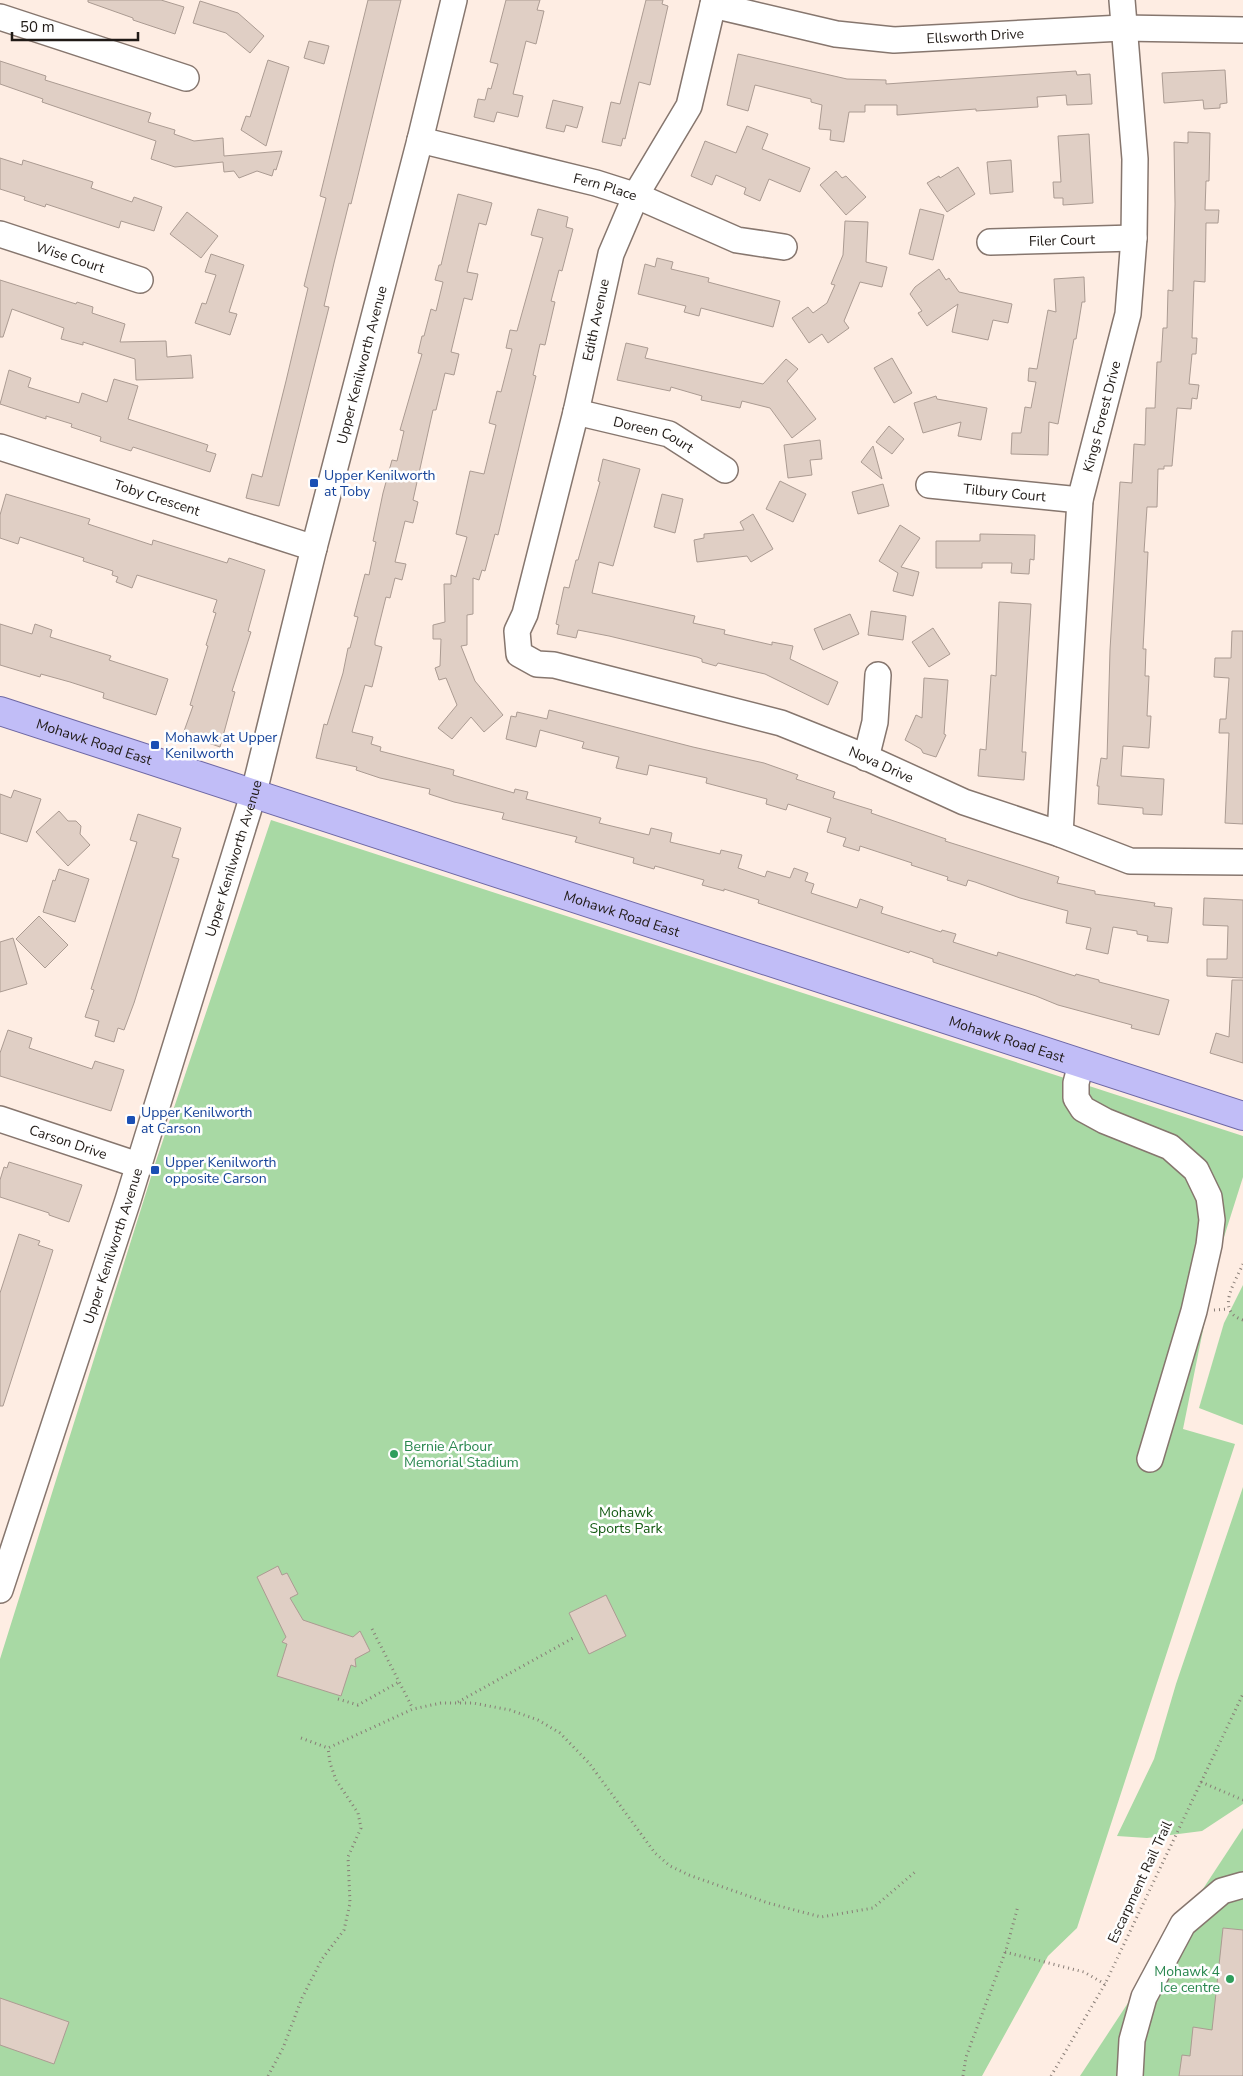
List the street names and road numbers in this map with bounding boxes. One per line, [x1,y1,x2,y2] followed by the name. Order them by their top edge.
[926,24,1024,48] street label: Ellsworth Drive
[571,168,640,205] street label: Fern Place
[1029,230,1095,250] street label: Filer Court
[33,237,107,277] street label: Wise Court
[578,277,614,363] street label: Edith Avenue
[332,284,391,446] street label: Upper Kenilworth Avenue
[1078,359,1125,474] street label: Kings Forest Drive
[612,412,697,457] street label: Doreen Court
[112,475,203,520] street label: Toby Crescent
[962,479,1047,506] street label: Tilbury Court
[34,714,155,769] street label: Mohawk Road East
[846,742,917,787] street label: Nova Drive
[200,778,266,939] street label: Upper Kenilworth Avenue
[561,886,682,941] street label: Mohawk Road East
[947,1011,1067,1067] street label: Mohawk Road East
[27,1120,110,1164] street label: Carson Drive
[78,1166,147,1326] street label: Upper Kenilworth Avenue
[1103,1817,1177,1946] street label: Escarpment Rail Trail

